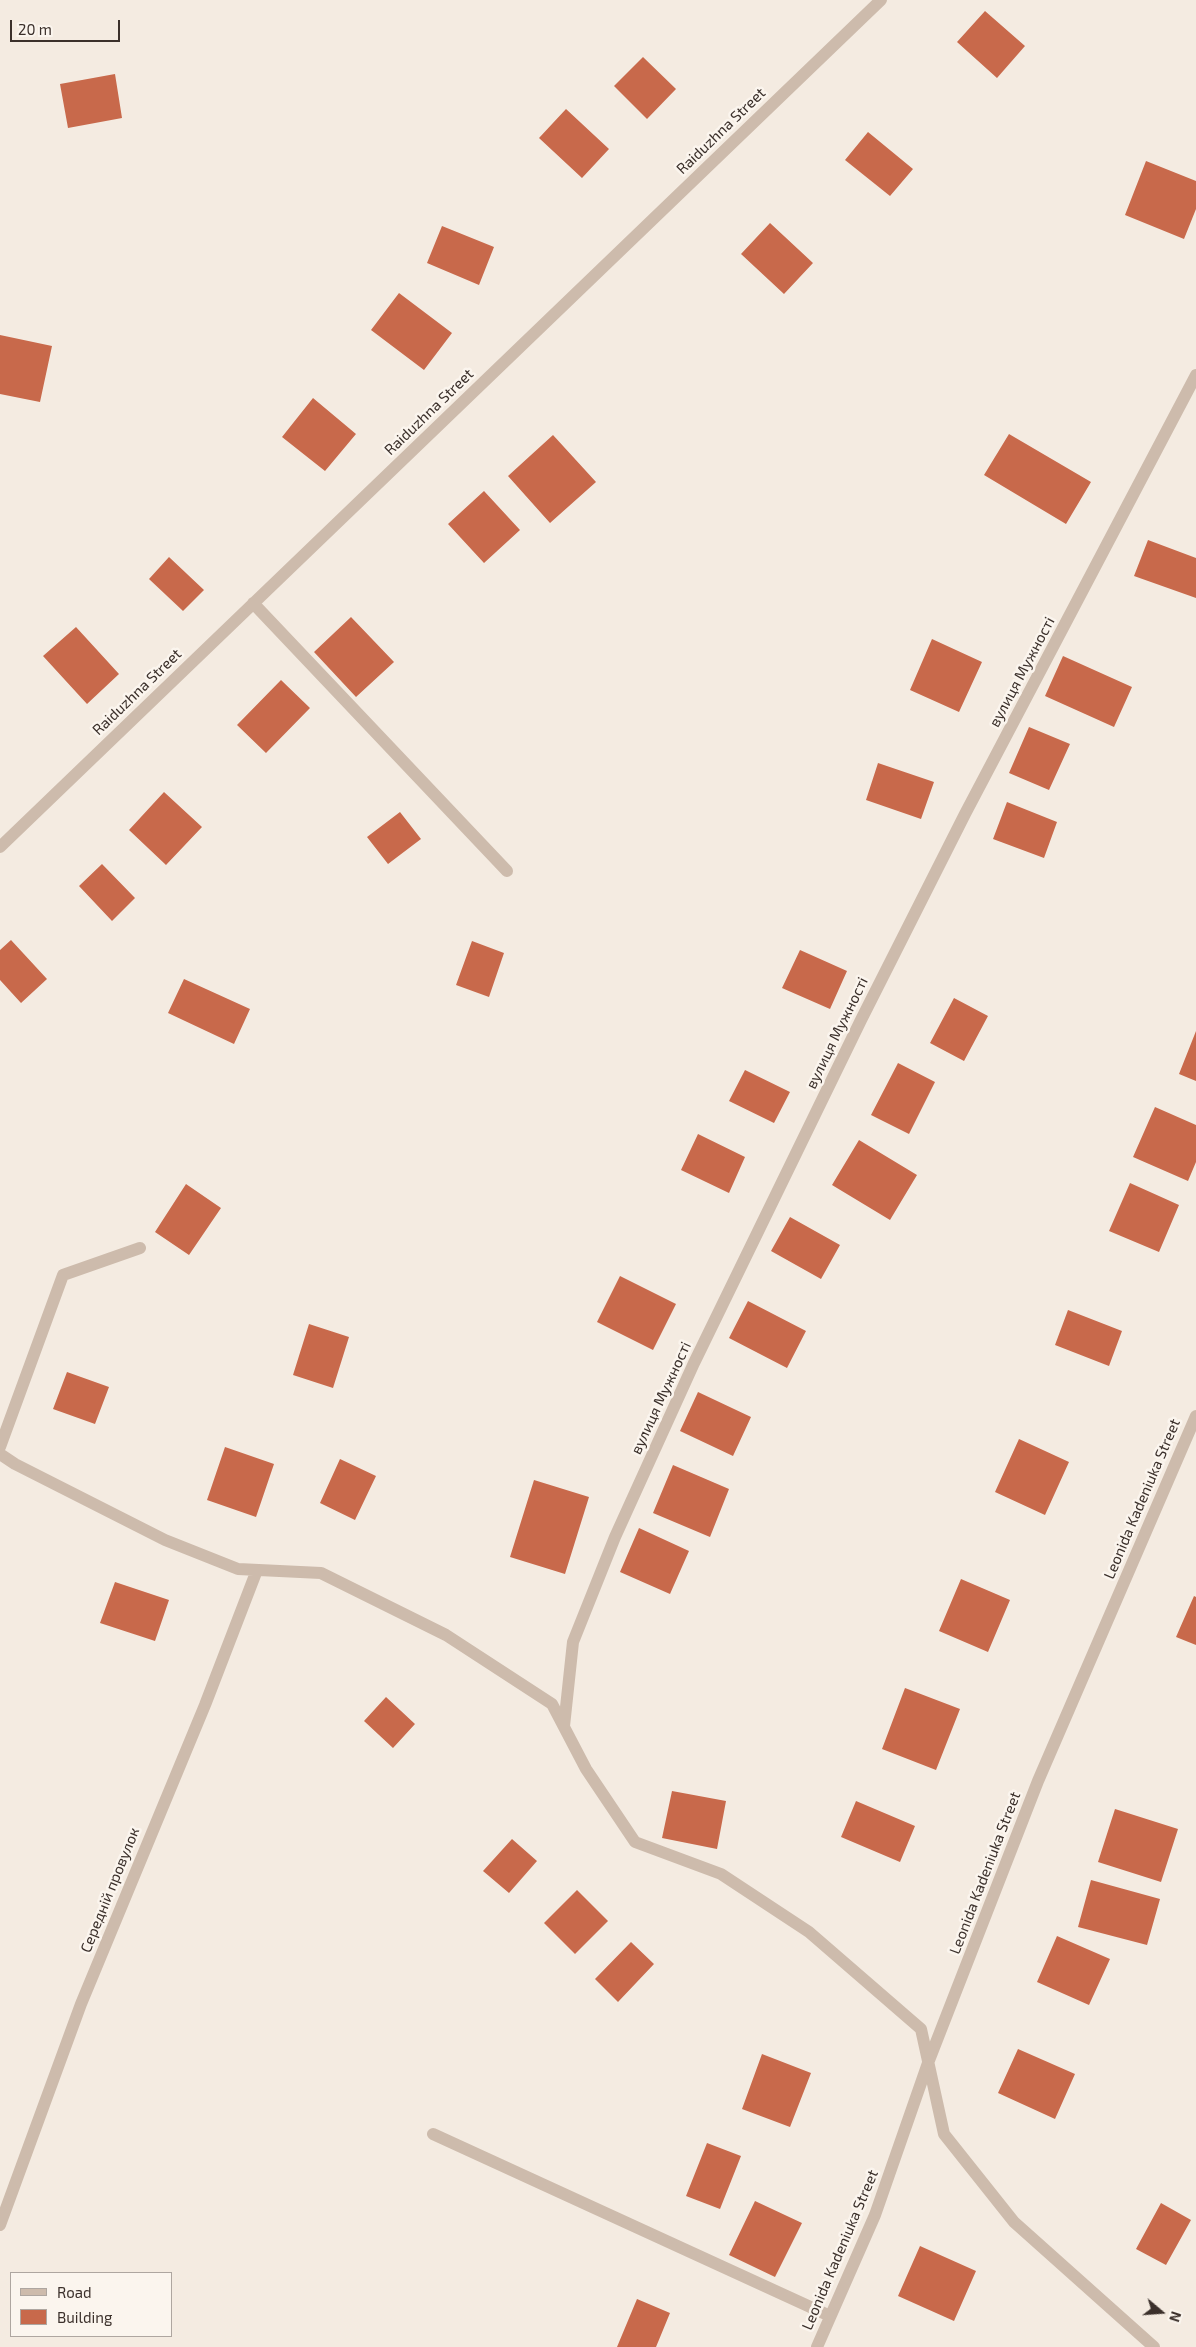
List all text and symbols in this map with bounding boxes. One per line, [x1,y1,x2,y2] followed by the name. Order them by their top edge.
[12,10,122,42] scale bar
[18,20,52,38] text: 20 m
[673,84,769,178] street label: Raiduzhna Street
[381,365,477,459] street label: Raiduzhna Street
[985,614,1059,730] street label: вулиця Мужності
[89,645,185,739] street label: Raiduzhna Street
[802,974,872,1092] street label: вулиця Мужності
[627,1339,695,1457] street label: вулиця Мужності
[1100,1416,1184,1582] street label: Leonida Kadeniuka Street
[946,1789,1024,1957] street label: Leonida Kadeniuka Street
[77,1825,143,1955] street label: Середній провулок
[798,2167,882,2333] street label: Leonida Kadeniuka Street
[10,2272,172,2337] legend
[57,2283,92,2301] text: Road
[1136,2287,1186,2337] north arrow
[57,2308,112,2326] text: Building
[1166,2309,1185,2324] text: N

